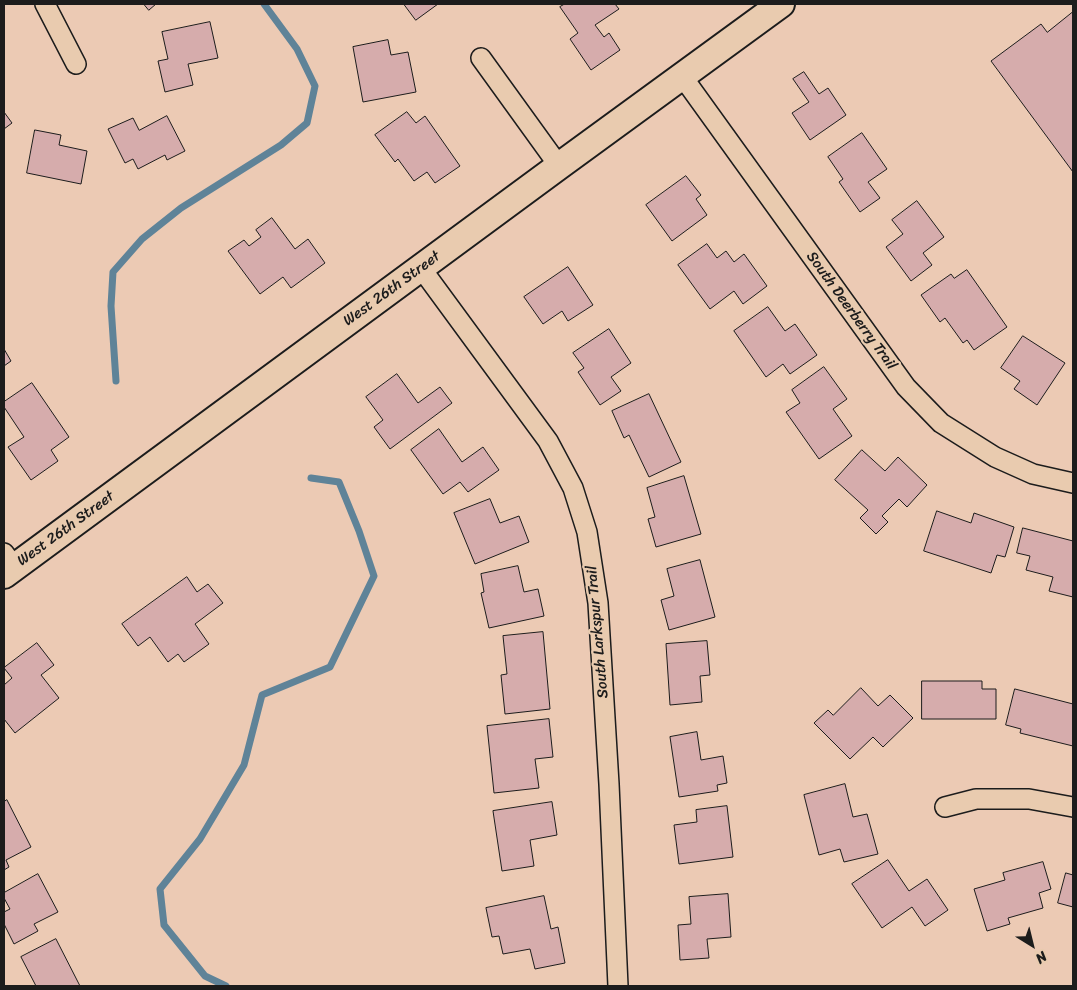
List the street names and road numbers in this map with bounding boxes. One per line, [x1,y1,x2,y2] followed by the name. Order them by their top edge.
[340,248,444,330] street label: West 26th Street
[802,248,900,374] street label: South Deerberry Trail
[14,488,118,570] street label: West 26th Street
[583,565,613,699] street label: South Larkspur Trail

